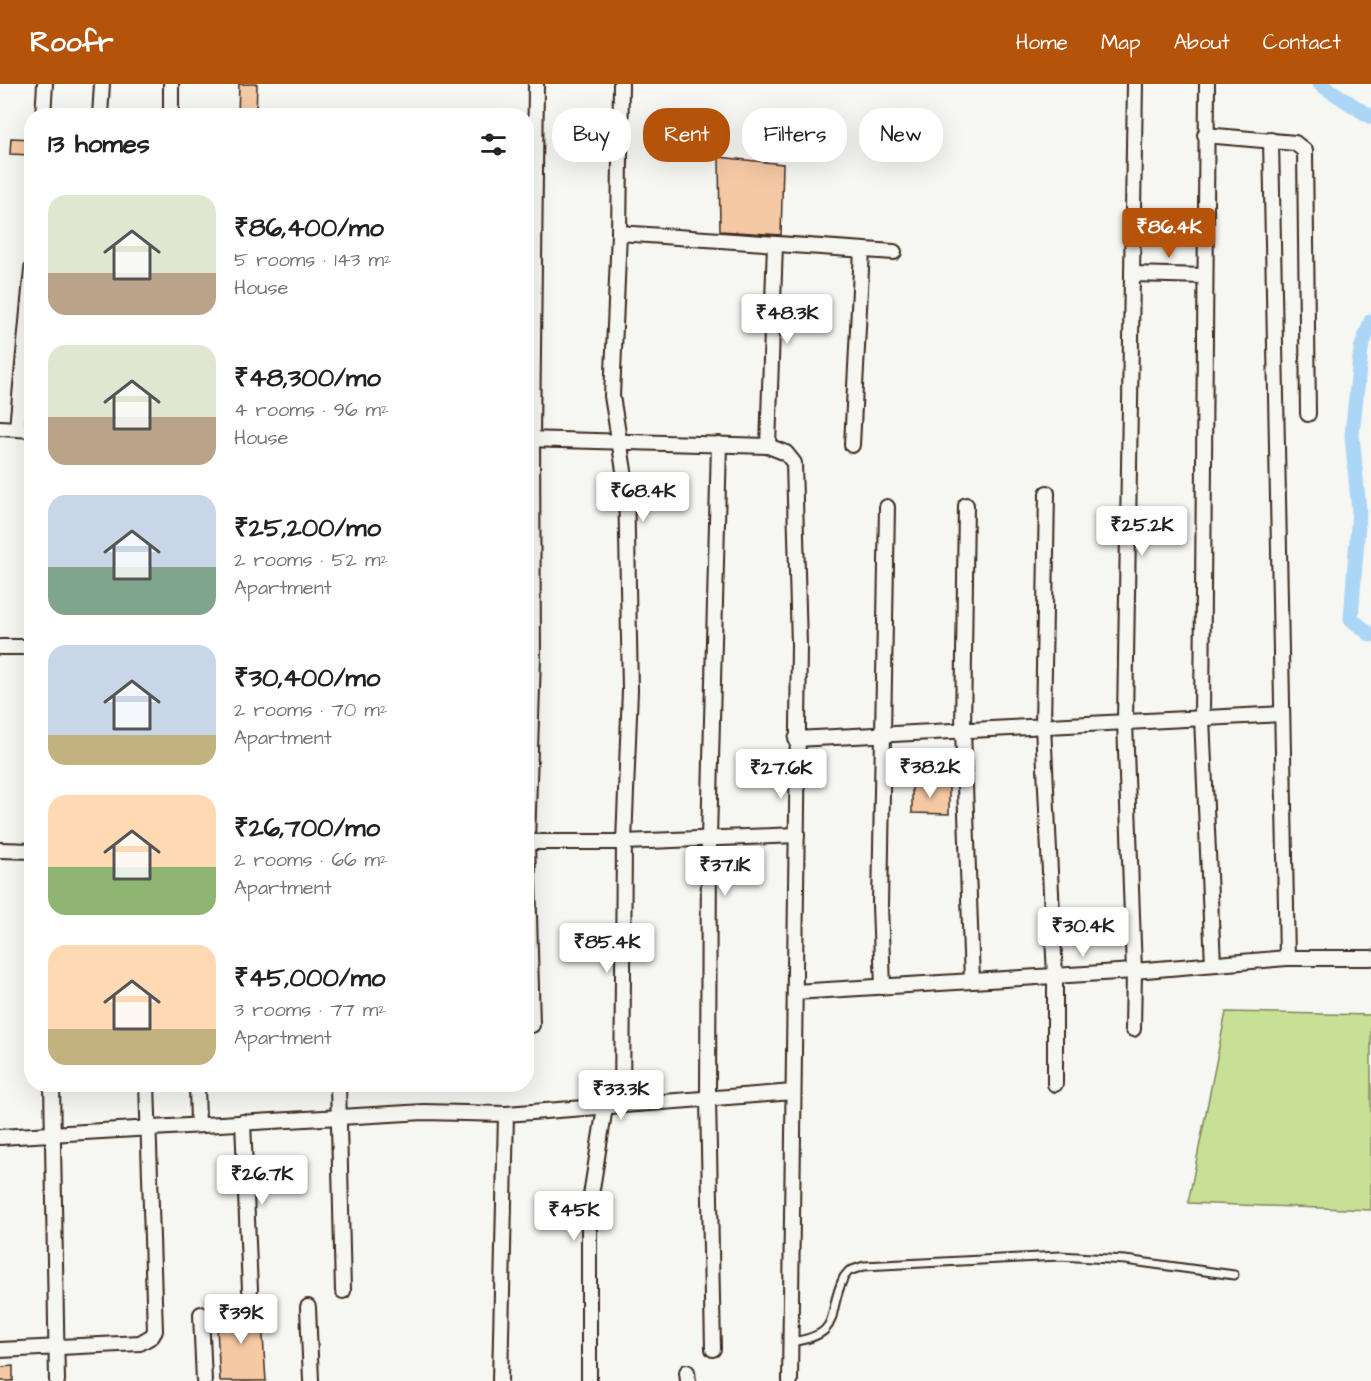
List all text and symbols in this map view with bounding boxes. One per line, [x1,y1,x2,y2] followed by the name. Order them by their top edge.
[30,23,114,62] text: Roofr
[1016,28,1068,57] text: Home
[1101,28,1141,57] text: Map
[1174,28,1230,57] text: About
[1263,28,1341,57] text: Contact
[552,108,631,162] chip: Buy
[643,108,730,162] chip: Rent
[742,108,847,162] chip: Filters
[859,108,943,162] chip: New
[48,126,150,162] text: 13 homes
[477,128,510,161] icon: filters
[1120,208,1218,259] pin: ₹86.4K
[234,210,384,246] text: ₹86,400/mo
[1136,213,1202,241] text: ₹86.4K
[96,219,168,291] icon: home
[234,246,392,274] text: 5 rooms · 143 m²
[234,274,288,302] text: House
[738,294,836,345] pin: ₹48.3K
[755,299,819,327] text: ₹48.3K
[234,360,381,396] text: ₹48,300/mo
[96,369,168,441] icon: home
[234,396,389,424] text: 4 rooms · 96 m²
[234,424,288,452] text: House
[594,472,692,523] pin: ₹68.4K
[610,477,676,505] text: ₹68.4K
[1093,506,1191,557] pin: ₹25.2K
[234,510,381,546] text: ₹25,200/mo
[1110,511,1174,539] text: ₹25.2K
[96,519,168,591] icon: home
[234,546,388,574] text: 2 rooms · 52 m²
[234,574,332,602] text: Apartment
[234,660,380,696] text: ₹30,400/mo
[96,669,168,741] icon: home
[234,696,387,724] text: 2 rooms · 70 m²
[234,724,332,752] text: Apartment
[881,748,979,799] pin: ₹38.2K
[732,749,830,800] pin: ₹27.6K
[900,753,960,781] text: ₹38.2K
[750,754,812,782] text: ₹27.6K
[234,810,380,846] text: ₹26,700/mo
[96,819,168,891] icon: home
[234,846,388,874] text: 2 rooms · 66 m²
[676,846,774,897] pin: ₹37.1K
[699,851,751,879] text: ₹37.1K
[234,874,332,902] text: Apartment
[1034,907,1132,958] pin: ₹30.4K
[1052,912,1114,940] text: ₹30.4K
[558,923,656,974] pin: ₹85.4K
[573,928,641,956] text: ₹85.4K
[234,960,386,996] text: ₹45,000/mo
[96,969,168,1041] icon: home
[234,996,386,1024] text: 3 rooms · 77 m²
[234,1024,332,1052] text: Apartment
[572,1070,670,1121] pin: ₹33.3K
[593,1075,649,1103] text: ₹33.3K
[213,1155,311,1206] pin: ₹26.7K
[231,1160,293,1188] text: ₹26.7K
[538,1191,610,1242] pin: ₹45K
[548,1196,600,1224] text: ₹45K
[205,1294,277,1345] pin: ₹39K
[218,1299,264,1327] text: ₹39K

